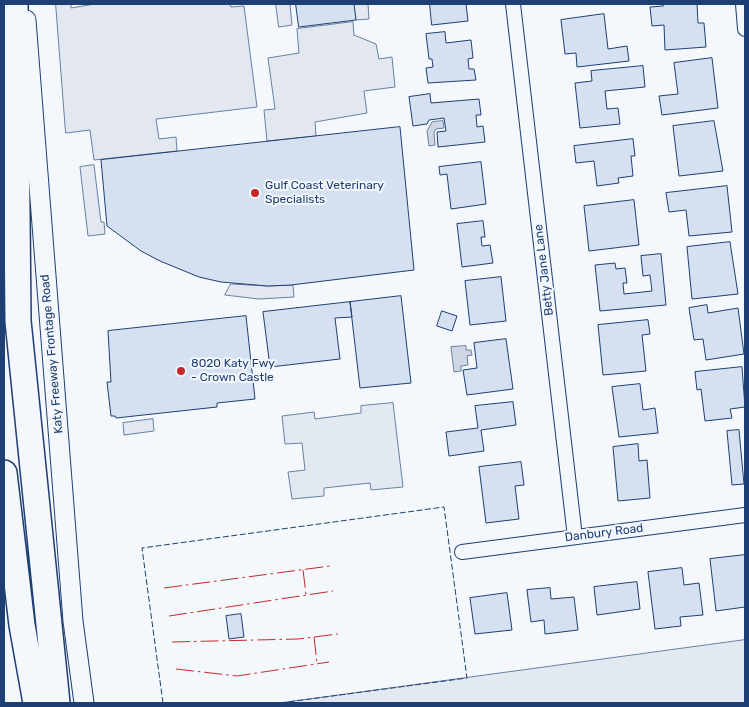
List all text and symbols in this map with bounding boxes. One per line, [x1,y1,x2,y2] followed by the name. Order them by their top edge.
[265,179,384,207] place label: Gulf Coast Veterinary Specialists
[249,187,261,199] marker: Gulf Coast Veterinary Specialists
[531,223,557,317] street label: Betty Jane Lane
[38,274,66,434] street label: Katy Freeway Frontage Road
[191,357,275,385] place label: 8020 Katy Fwy - Crown Castle
[175,365,187,377] marker: 8020 Katy Fwy - Crown Castle
[564,521,644,545] street label: Danbury Road

